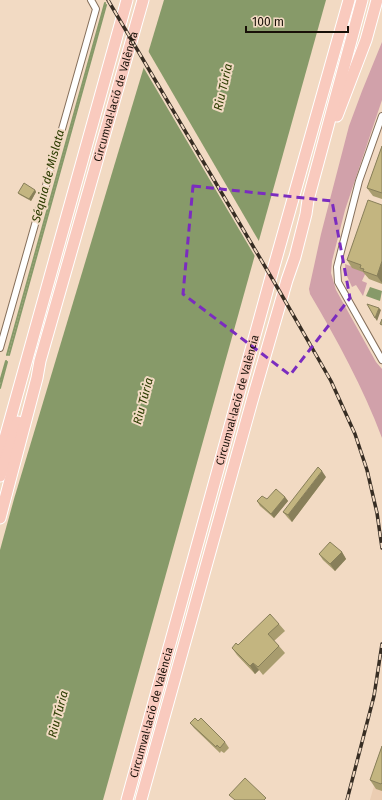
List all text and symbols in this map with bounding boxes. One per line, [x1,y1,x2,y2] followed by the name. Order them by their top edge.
[246,8,348,34] scale bar
[252,15,284,29] text: 100 m
[91,30,140,163] street label: Circumval·lació de València
[211,62,235,112] water label: Riu Túria
[29,128,67,225] water label: Séquia de Mislata
[213,333,261,467] street label: Circumval·lació de València
[130,376,156,426] water label: Riu Túria
[127,645,175,779] street label: Circumval·lació de València
[45,689,71,739] water label: Riu Túria

